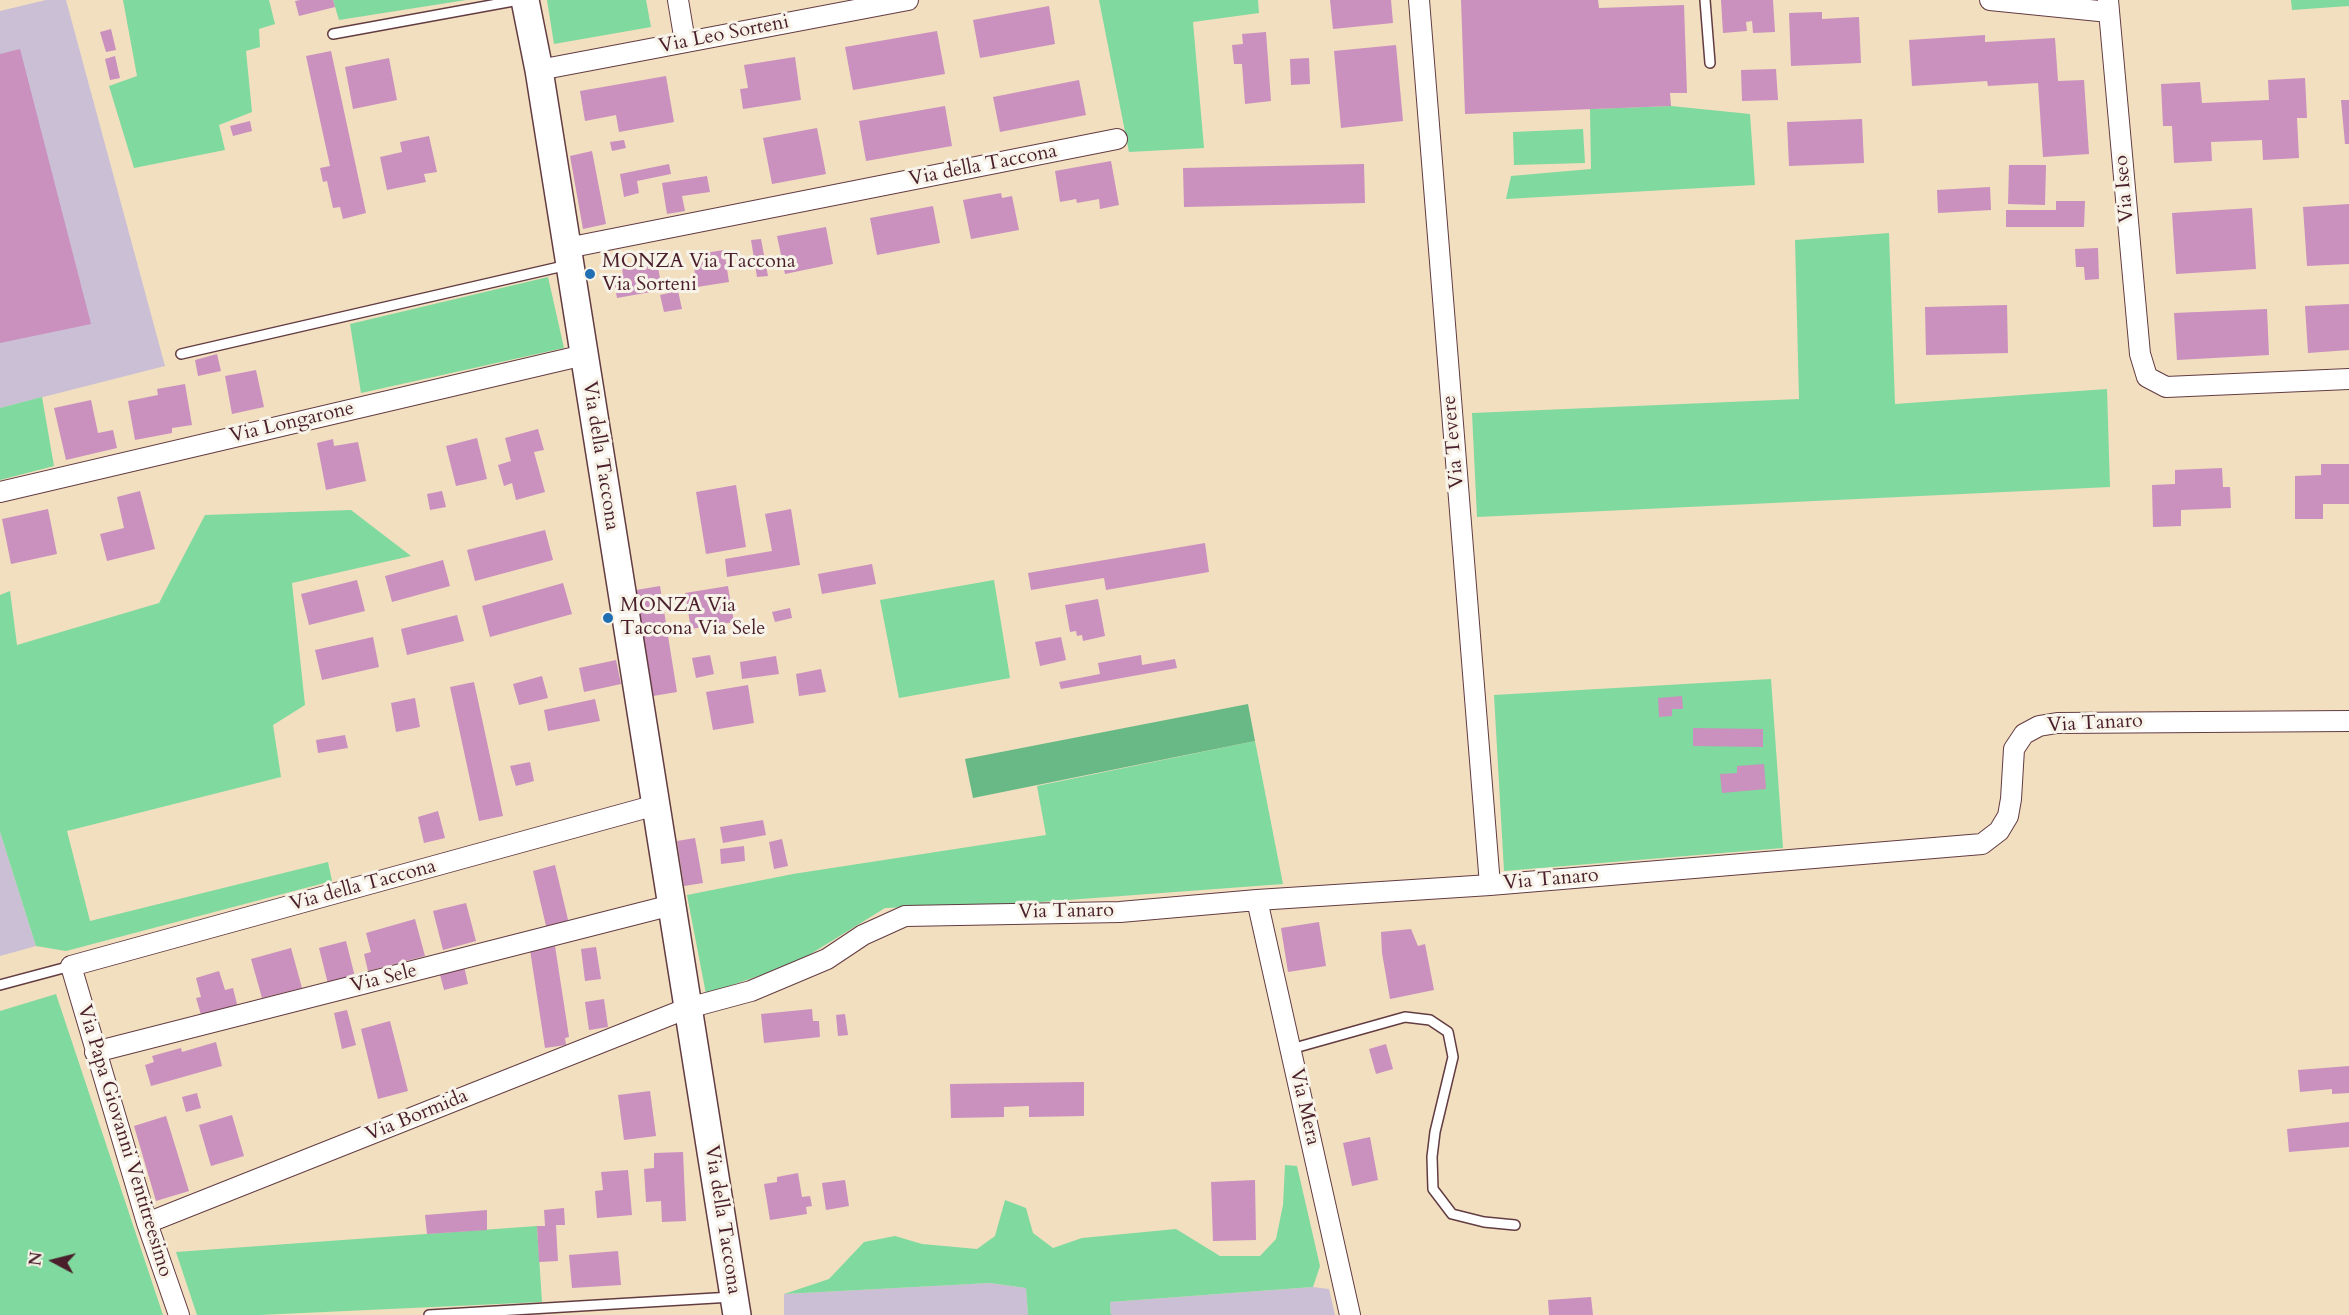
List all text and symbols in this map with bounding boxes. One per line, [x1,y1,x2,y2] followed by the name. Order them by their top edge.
[657,11,791,59] street label: Via Leo Sorteni
[907,140,1059,192] street label: Via della Taccona
[2110,154,2140,224] street label: Via Iseo
[602,250,796,297] place label: MONZA Via Taccona Via Sorteni
[583,267,597,281] marker: MONZA Via Taccona Via Sorteni
[576,380,624,532] street label: Via della Taccona
[1438,394,1470,490] street label: Via Tevere
[227,397,357,449] street label: Via Longarone
[620,594,765,641] place label: MONZA Via Taccona Via Sele
[601,611,615,625] marker: MONZA Via Taccona Via Sele
[2047,710,2143,738] street label: Via Tanaro
[287,855,439,917] street label: Via della Taccona
[1502,864,1600,896] street label: Via Tanaro
[1018,899,1114,925] street label: Via Tanaro
[348,959,420,999] street label: Via Sele
[71,1002,177,1280] street label: Via Papa Giovanni Ventitreesimo
[1284,1066,1324,1148] street label: Via Mera
[363,1085,471,1147] street label: Via Bormida
[698,1144,746,1296] street label: Via della Taccona
[24,1231,84,1291] north arrow
[24,1251,48,1267] text: N

